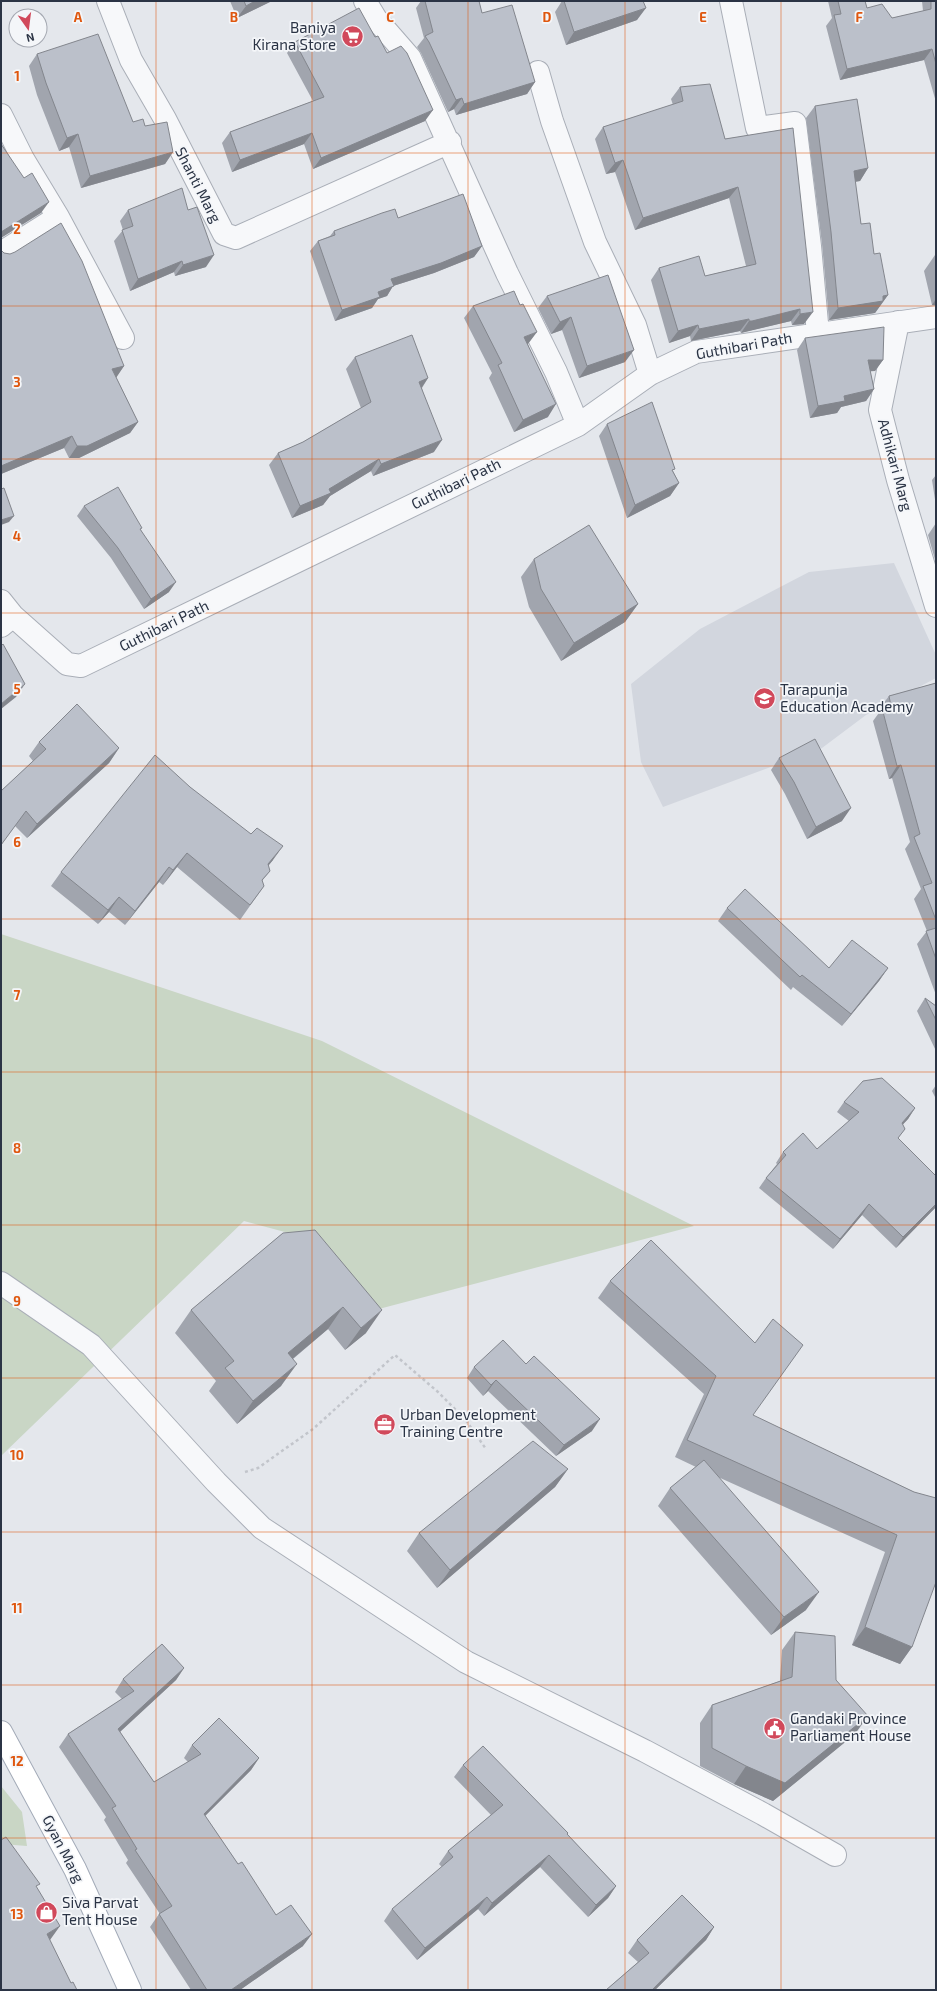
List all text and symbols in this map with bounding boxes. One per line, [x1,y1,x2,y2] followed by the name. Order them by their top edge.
[8,8,48,48] north arrow
[74,9,83,25] text: A
[230,9,238,25] text: B
[386,9,394,25] text: C
[543,9,552,25] text: D
[699,9,707,25] text: E
[855,9,863,25] text: F
[252,18,336,53] place label: Baniya Kirana Store
[339,24,365,50] supermarket icon: Baniya Kirana Store
[25,31,36,45] text: N
[14,68,20,84] text: 1
[172,144,226,226] street label: Shanti Marg
[13,221,21,237] text: 2
[694,328,793,362] street label: Guthibari Path
[13,374,21,390] text: 3
[875,417,917,514] street label: Adhikari Marg
[408,454,503,513] street label: Guthibari Path
[13,528,21,544] text: 4
[116,596,211,655] street label: Guthibari Path
[780,680,913,715] place label: Tarapunja Education Academy
[13,681,21,697] text: 5
[751,686,777,712] school or university icon: Tarapunja Education Academy
[13,834,21,850] text: 6
[14,987,21,1003] text: 7
[13,1140,21,1156] text: 8
[13,1293,21,1309] text: 9
[400,1405,536,1440] place label: Urban Development Training Centre
[372,1411,398,1437] office icon: Urban Development Training Centre
[10,1447,24,1463] text: 10
[11,1600,23,1616] text: 11
[790,1709,911,1744] place label: Gandaki Province Parliament House
[762,1715,788,1741] public building icon: Gandaki Province Parliament House
[10,1753,24,1769] text: 12
[39,1812,89,1886] street label: Gyan Marg
[62,1893,139,1928] place label: Siva Parvat Tent House
[33,1899,59,1925] shop icon: Siva Parvat Tent House
[11,1906,24,1922] text: 13

